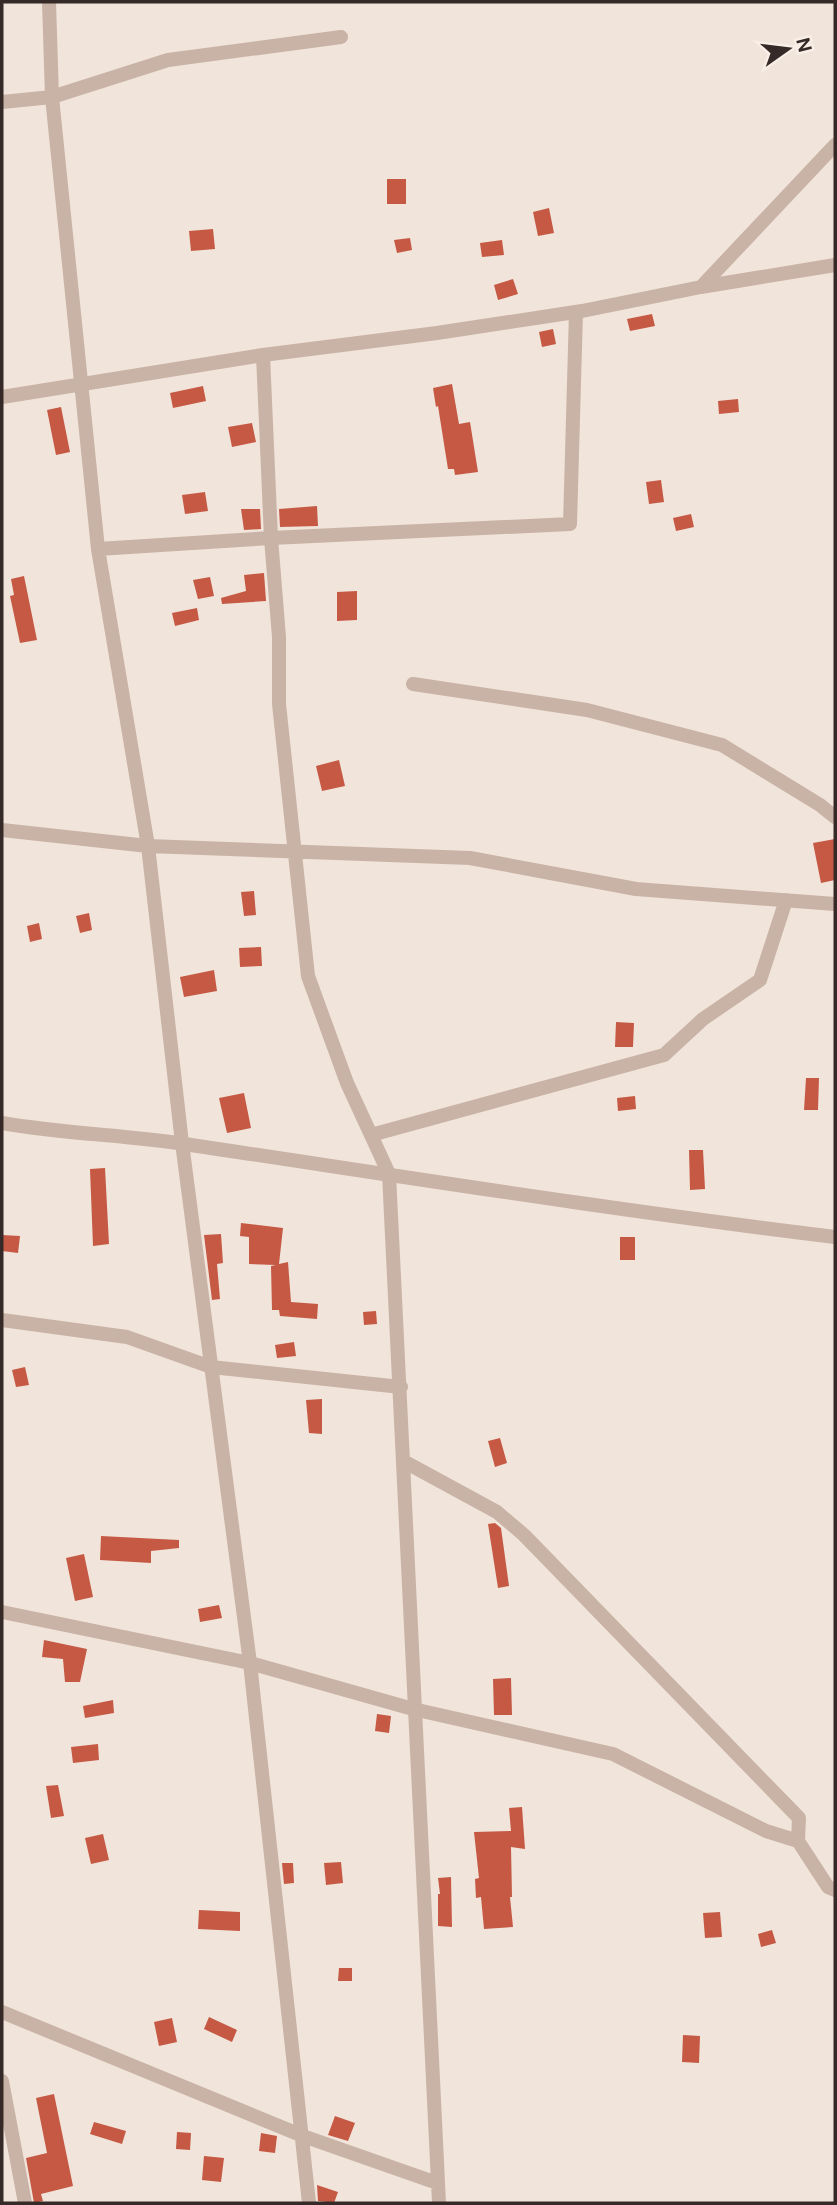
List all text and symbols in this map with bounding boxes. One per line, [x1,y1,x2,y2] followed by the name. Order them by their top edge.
[753,14,823,84] north arrow
[790,35,818,55] text: N

